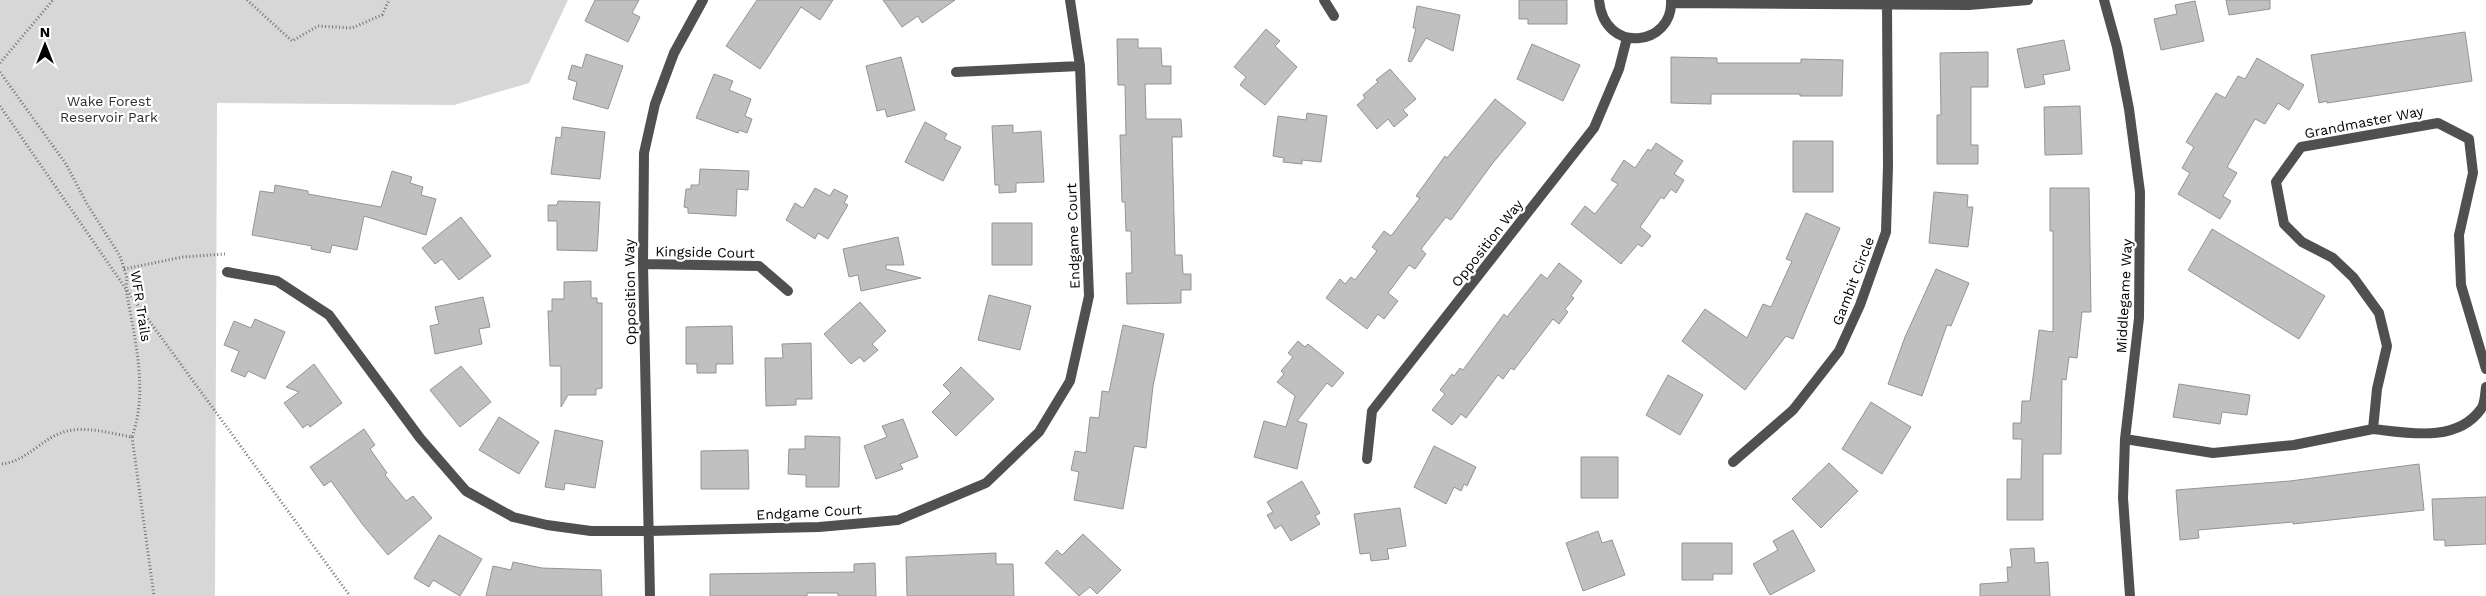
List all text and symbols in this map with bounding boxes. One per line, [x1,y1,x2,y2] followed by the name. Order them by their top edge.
[20,20,70,70] north arrow
[40,24,50,40] text: N
[60,93,158,125] park label: Wake Forest Reservoir Park
[2303,102,2426,141] street label: Grandmaster Way
[1063,183,1083,289] street label: Endgame Court
[1448,196,1526,290] street label: Opposition Way
[1829,234,1877,328] street label: Gambit Circle
[621,238,639,345] street label: Opposition Way
[2113,238,2135,354] street label: Middlegame Way
[655,243,755,261] street label: Kingside Court
[127,269,155,343] street label: WFR Trails
[756,501,862,523] street label: Endgame Court

